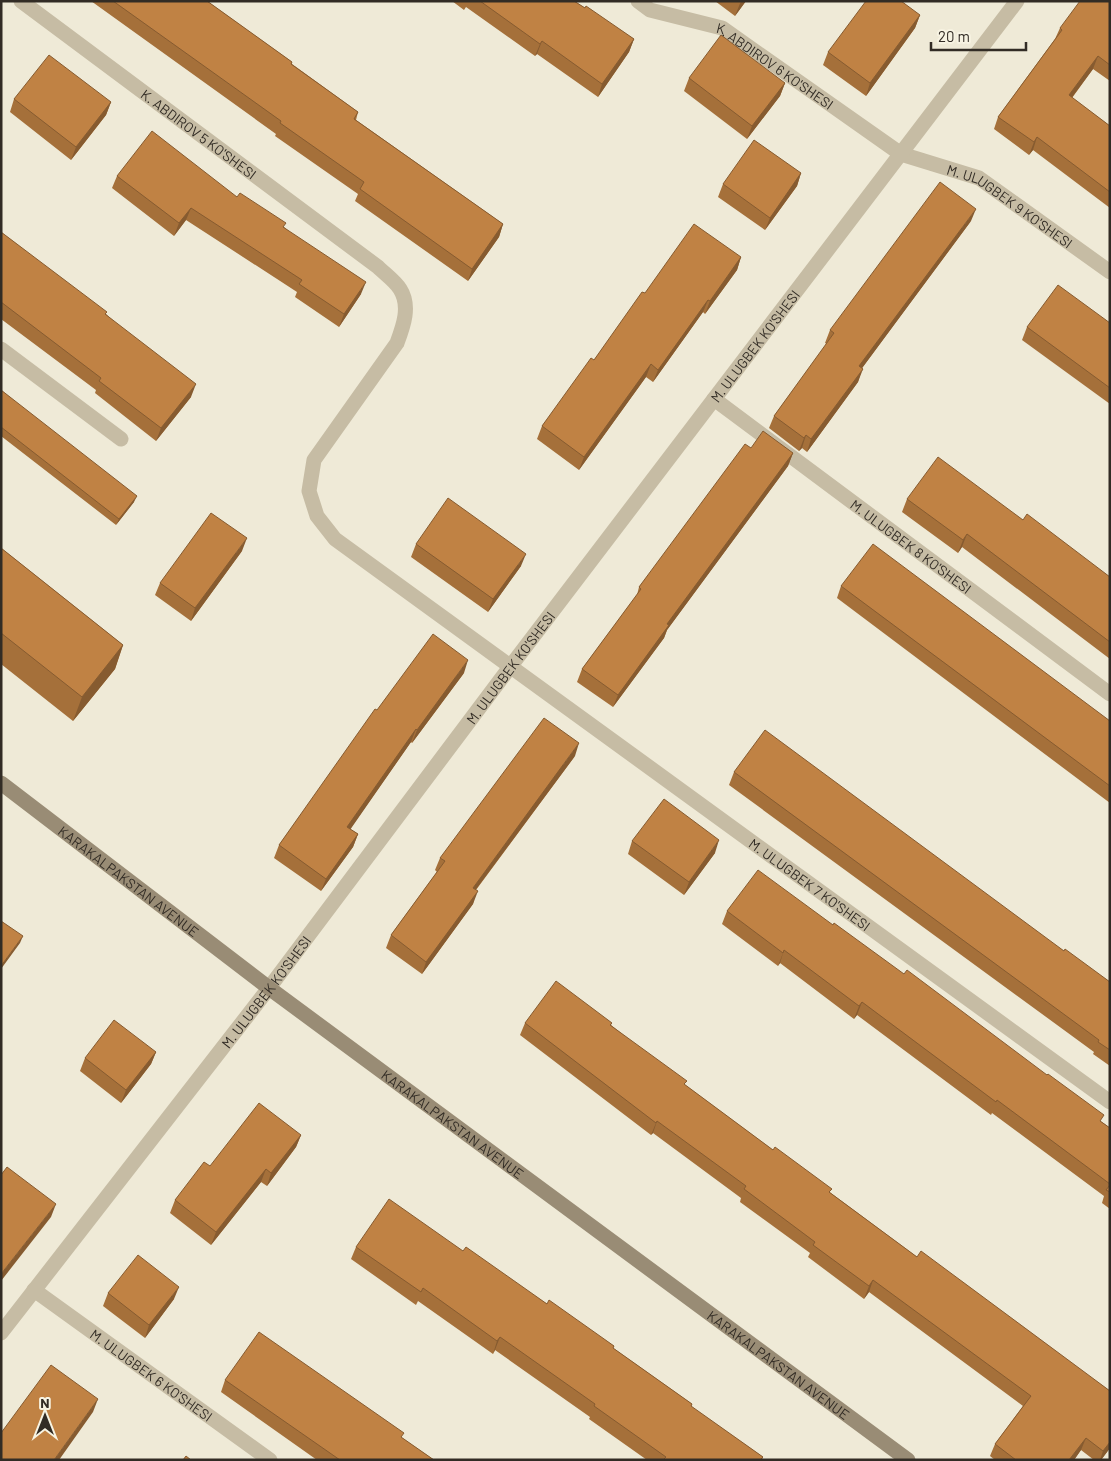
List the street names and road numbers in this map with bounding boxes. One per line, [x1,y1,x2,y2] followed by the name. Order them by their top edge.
[715,19,837,112] street label: K. ABDIROV 6 KO'SHESI
[138,85,260,182] street label: K. ABDIROV 5 KO'SHESI
[945,160,1076,251] street label: M. ULUGBEK 9 KO'SHESI
[706,286,803,405] street label: M. ULUGBEK KO'SHESI
[847,495,975,597] street label: M. ULUGBEK 8 KO'SHESI
[462,608,558,727] street label: M. ULUGBEK KO'SHESI
[55,822,203,940] street label: KARAKALPAKSTAN AVENUE
[746,834,874,934] street label: M. ULUGBEK 7 KO'SHESI
[217,932,314,1051] street label: M. ULUGBEK KO'SHESI
[378,1066,527,1182] street label: KARAKALPAKSTAN AVENUE
[704,1306,853,1423] street label: KARAKALPAKSTAN AVENUE
[87,1325,216,1424] street label: M. ULUGBEK 6 KO'SHESI

